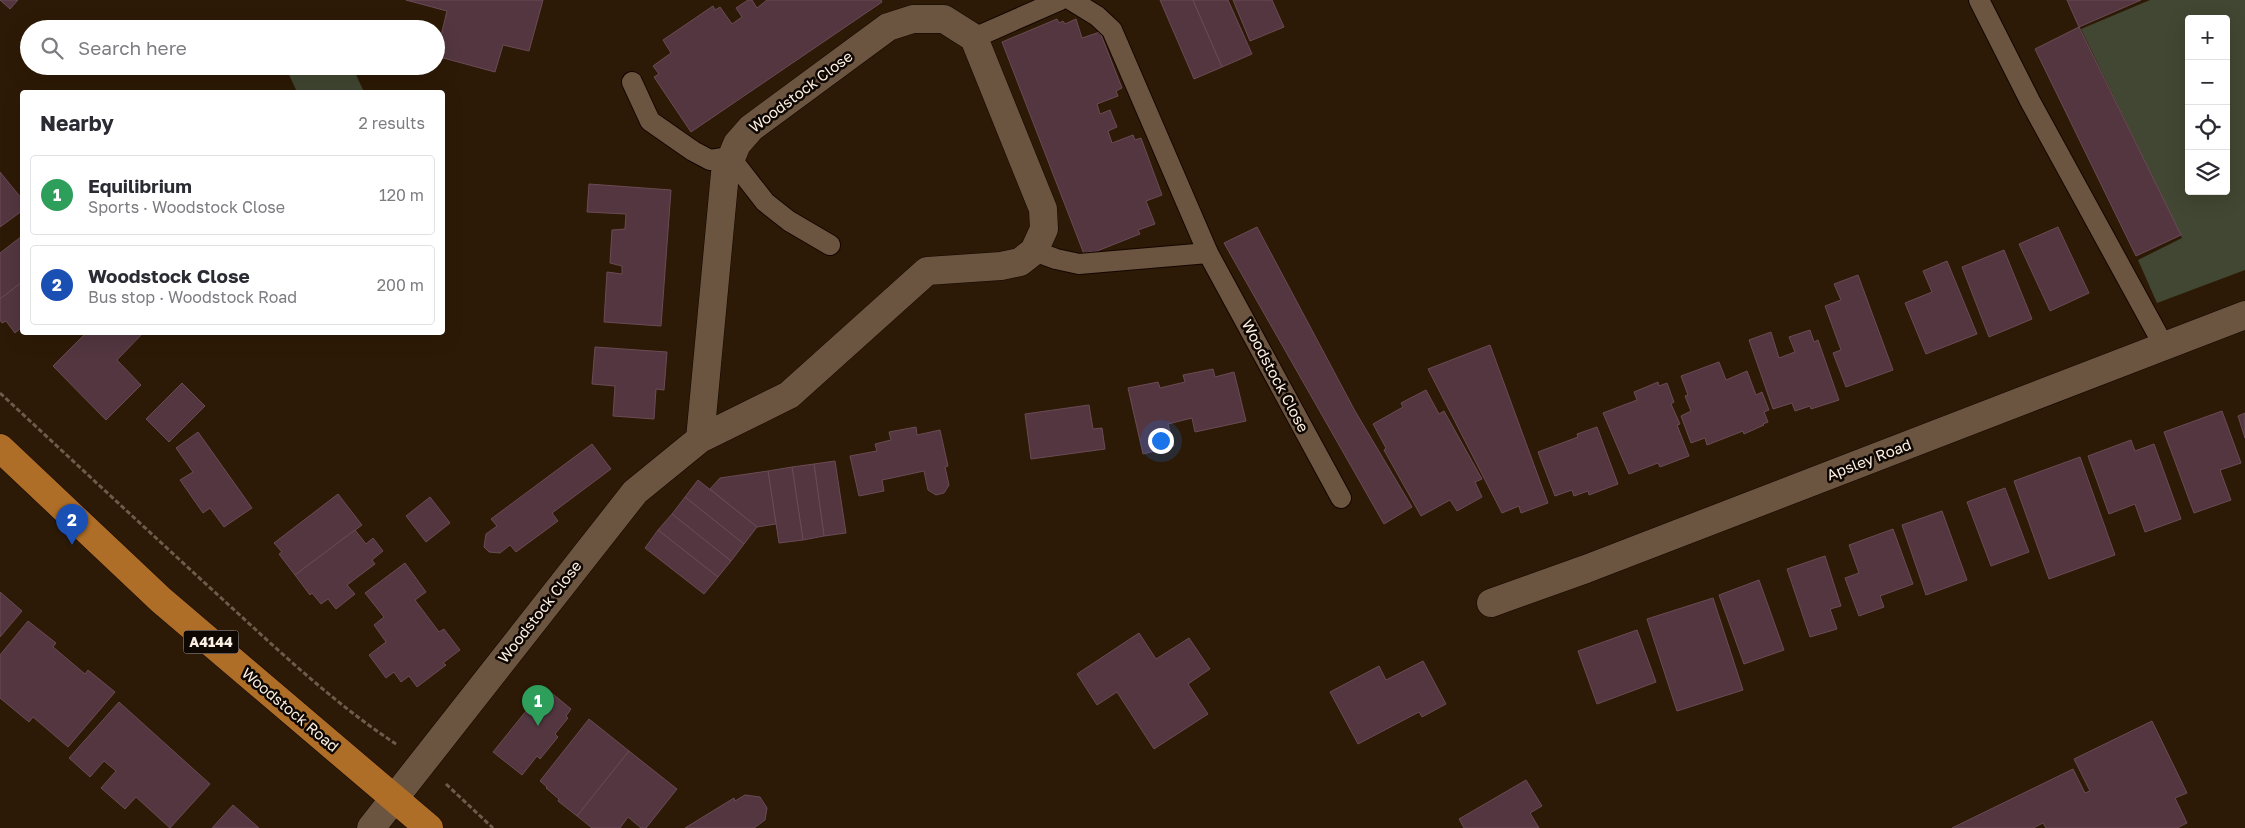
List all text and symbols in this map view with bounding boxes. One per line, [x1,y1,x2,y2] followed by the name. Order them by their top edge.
[2185,15,2230,195] map controls
[2185,15,2230,60] button: +
[20,20,445,75] search box
[38,34,66,62] icon: search
[78,36,187,59] text: Search here
[745,46,856,136] street label: Woodstock Close
[2185,60,2230,105] button: −
[2185,105,2230,150] button: locate
[40,110,114,136] text: Nearby
[359,113,425,133] text: 2 results
[2185,150,2230,195] button: layers
[88,174,192,197] text: Equilibrium
[53,185,61,205] text: 1
[379,185,424,205] text: 120 m
[88,197,285,217] text: Sports · Woodstock Close
[88,264,250,287] text: Woodstock Close
[52,275,62,295] text: 2
[377,275,424,295] text: 200 m
[88,287,297,307] text: Bus stop · Woodstock Road
[1239,316,1313,435] street label: Woodstock Close
[1148,428,1174,454] your location
[1824,435,1913,483] street label: Apsley Road
[56,504,88,545] pin: 2
[494,556,585,666] street label: Woodstock Close
[184,630,238,654] road number: A4144
[238,663,343,755] street label: Woodstock Road
[522,685,554,726] pin: 1

